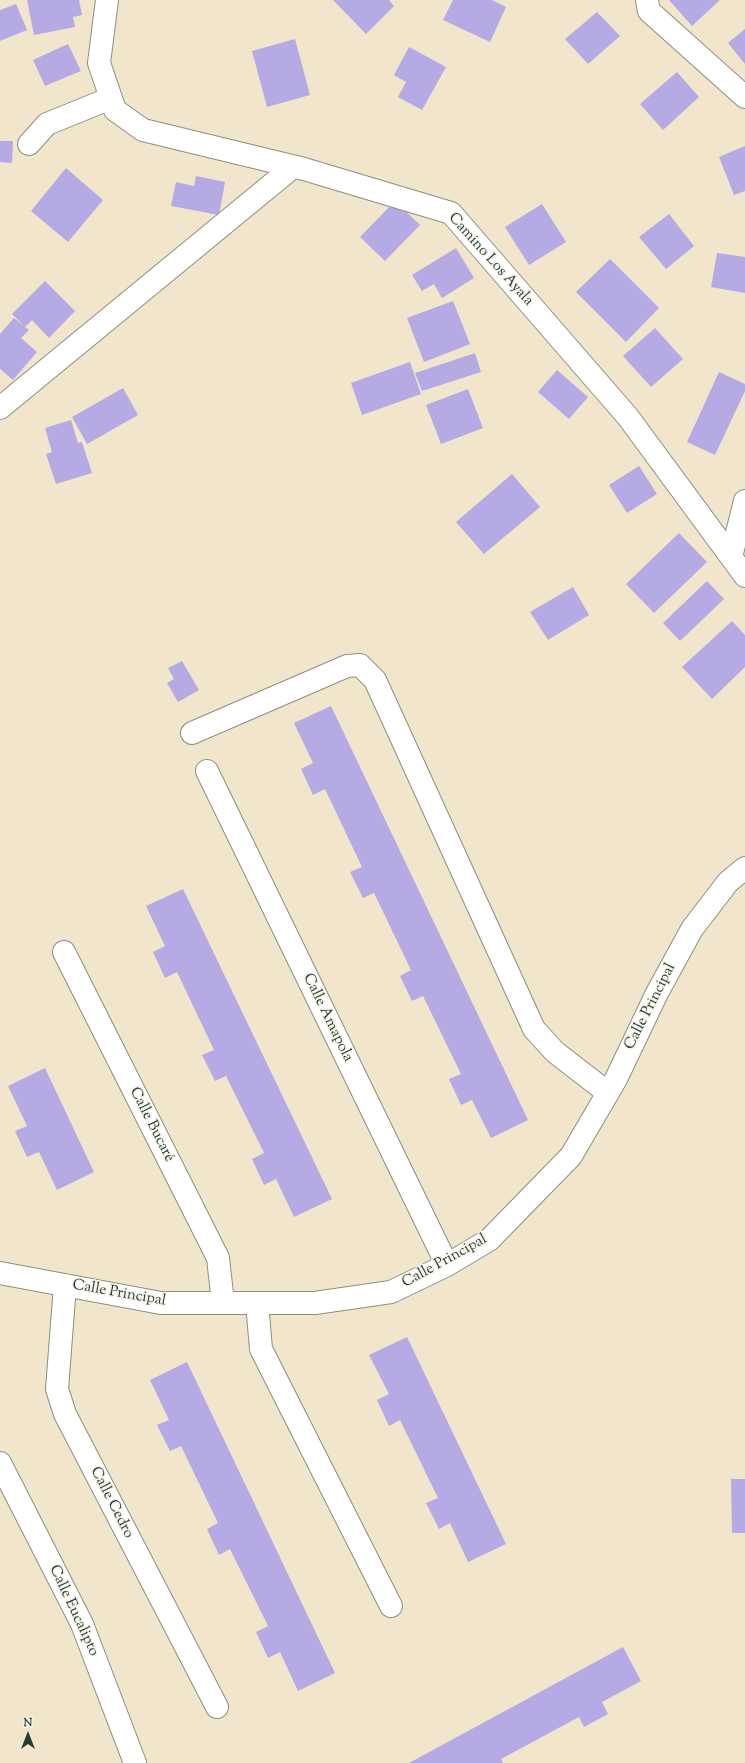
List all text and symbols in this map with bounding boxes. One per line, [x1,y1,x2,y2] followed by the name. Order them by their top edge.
[444,210,536,310] street label: Camino Los Ayala
[622,961,680,1053] street label: Calle Principal
[298,971,356,1065] street label: Calle Amapola
[125,1085,177,1165] street label: Calle Bucaré
[399,1231,491,1293] street label: Calle Principal
[71,1277,167,1311] street label: Calle Principal
[85,1464,137,1542] street label: Calle Cedro
[44,1563,102,1659] street label: Calle Eucalipto
[8,1715,48,1755] north arrow
[24,1715,32,1731] text: N

